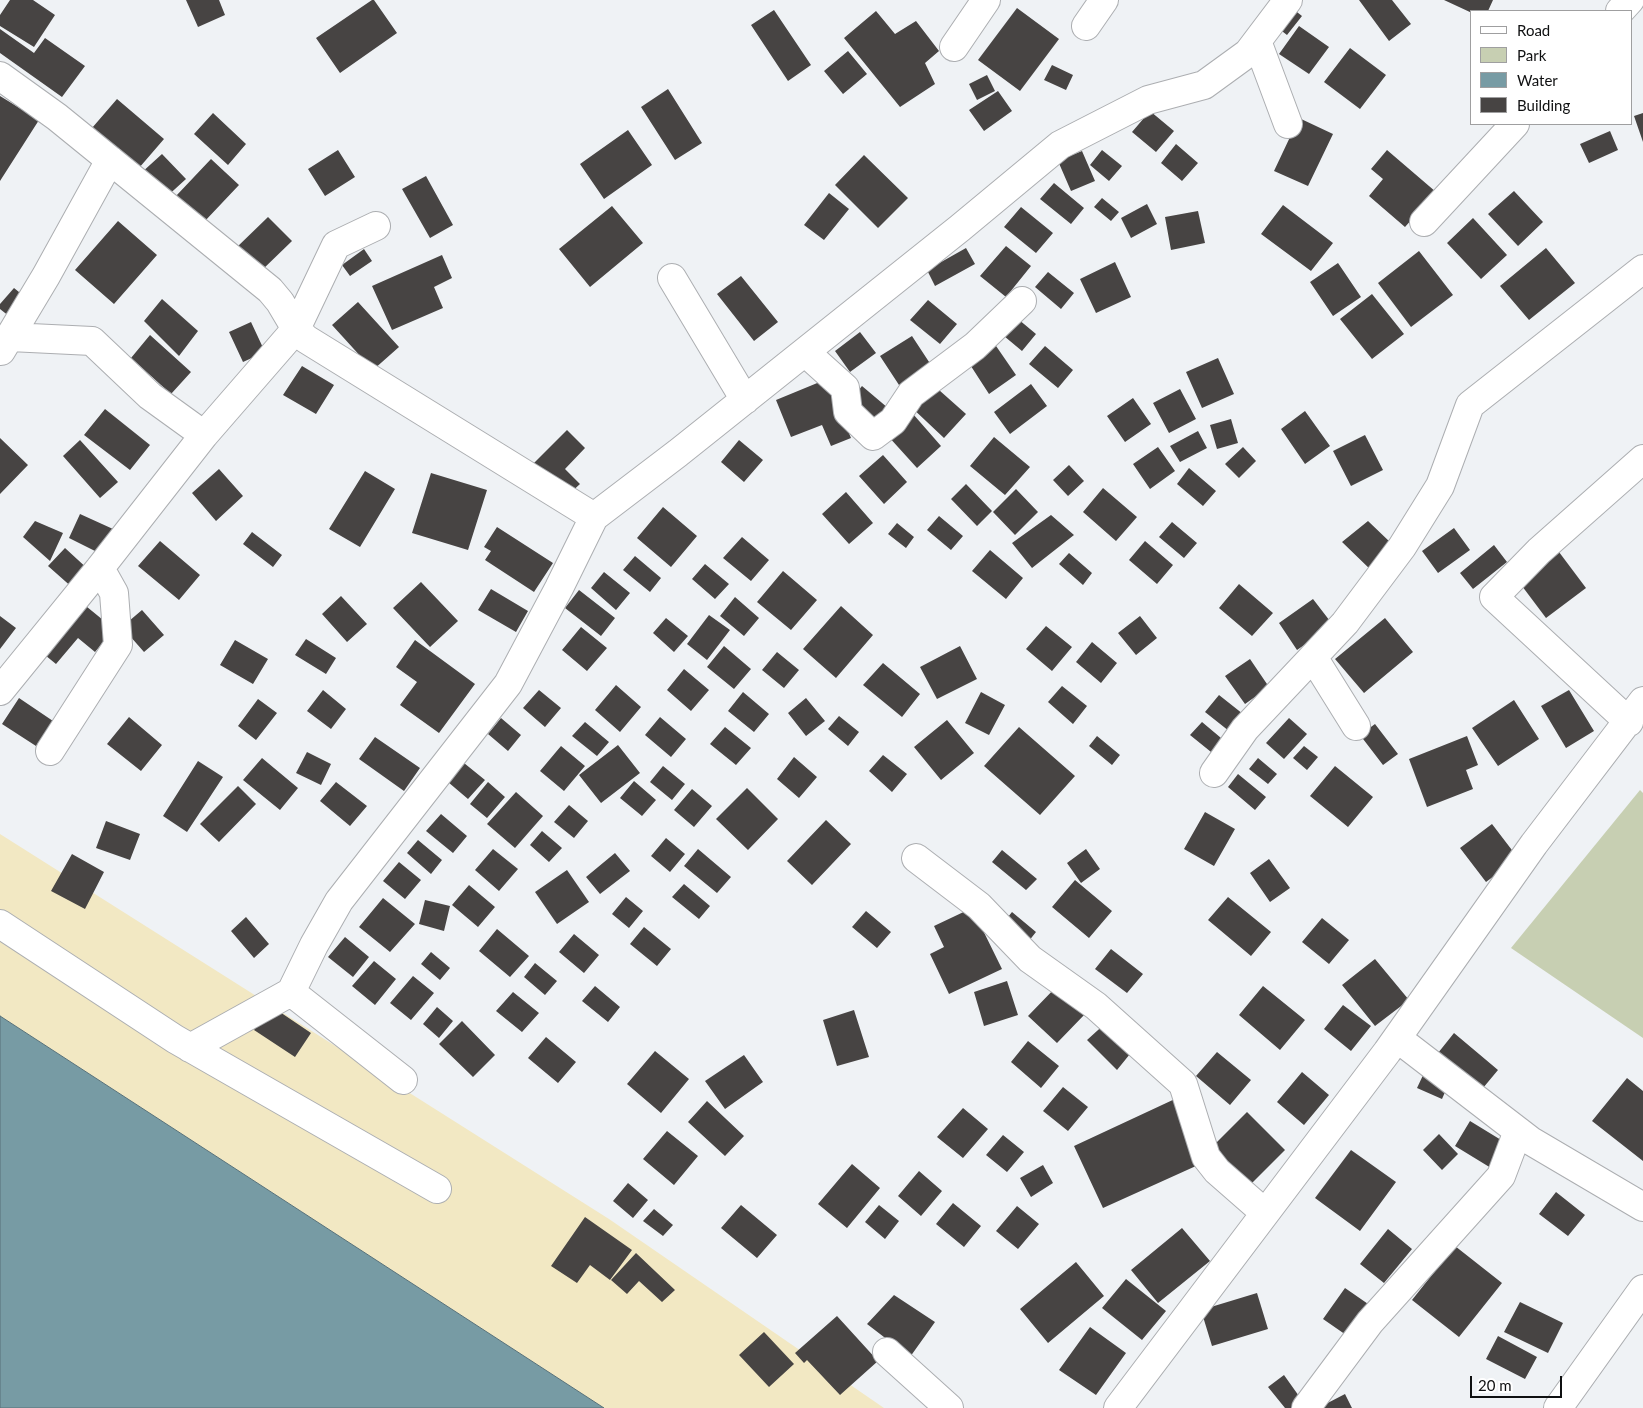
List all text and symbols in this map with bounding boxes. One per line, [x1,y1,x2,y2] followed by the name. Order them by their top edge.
[1470,10,1633,125] legend
[1517,21,1550,39] text: Road
[1517,46,1546,64] text: Park
[1517,71,1558,89] text: Water
[1517,96,1570,114] text: Building
[1473,1366,1566,1398] scale bar
[1478,1376,1512,1394] text: 20 m

